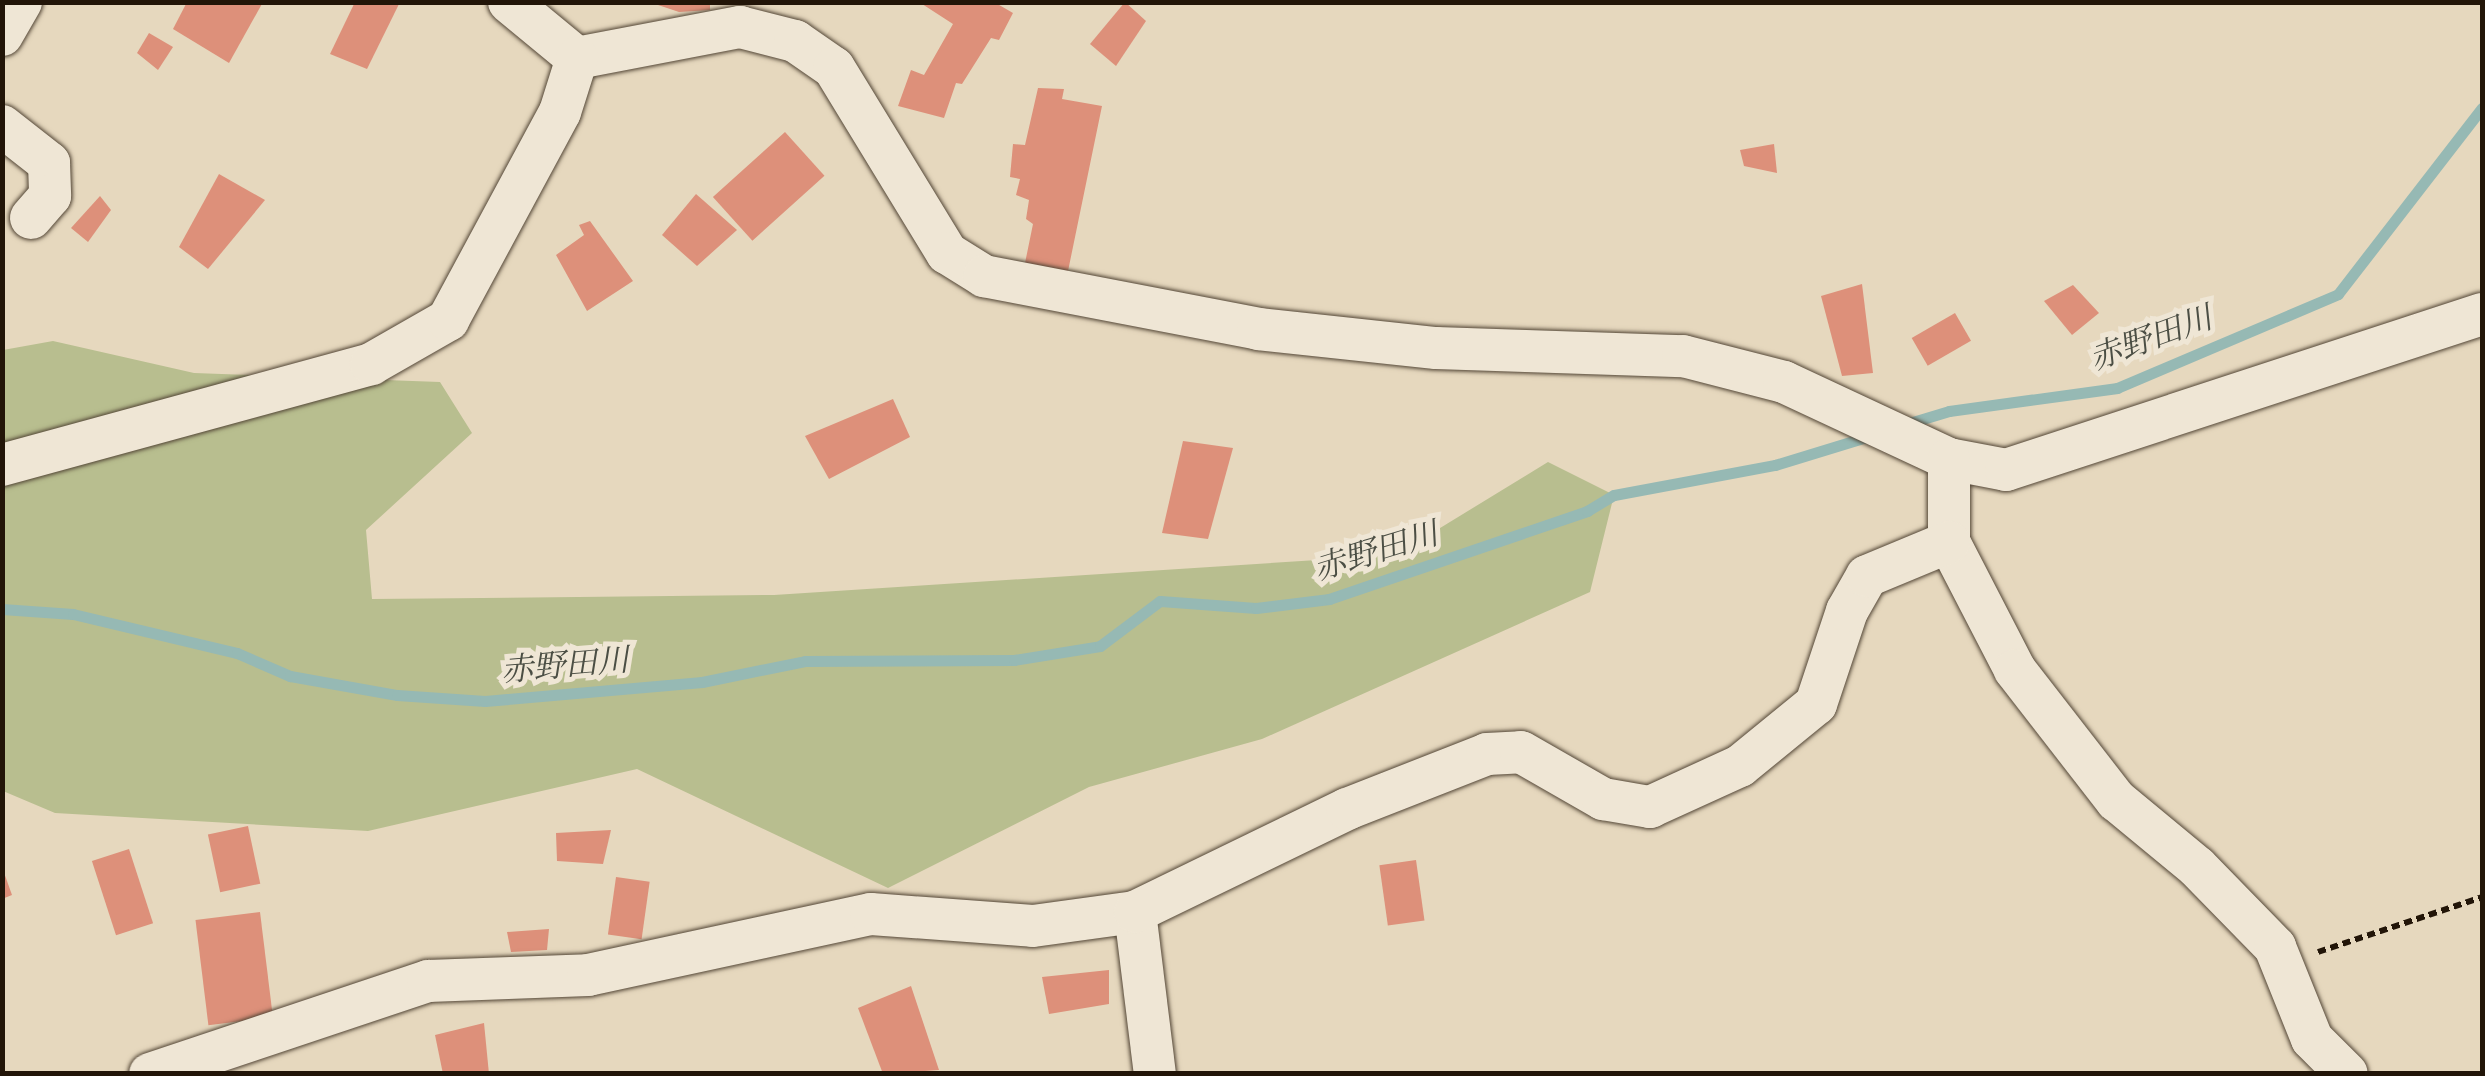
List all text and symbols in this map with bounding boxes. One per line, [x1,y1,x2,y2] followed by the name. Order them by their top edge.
[2084,299,2218,379] water label: 赤野田川
[1309,515,1443,589] water label: 赤野田川
[500,641,630,691] water label: 赤野田川

